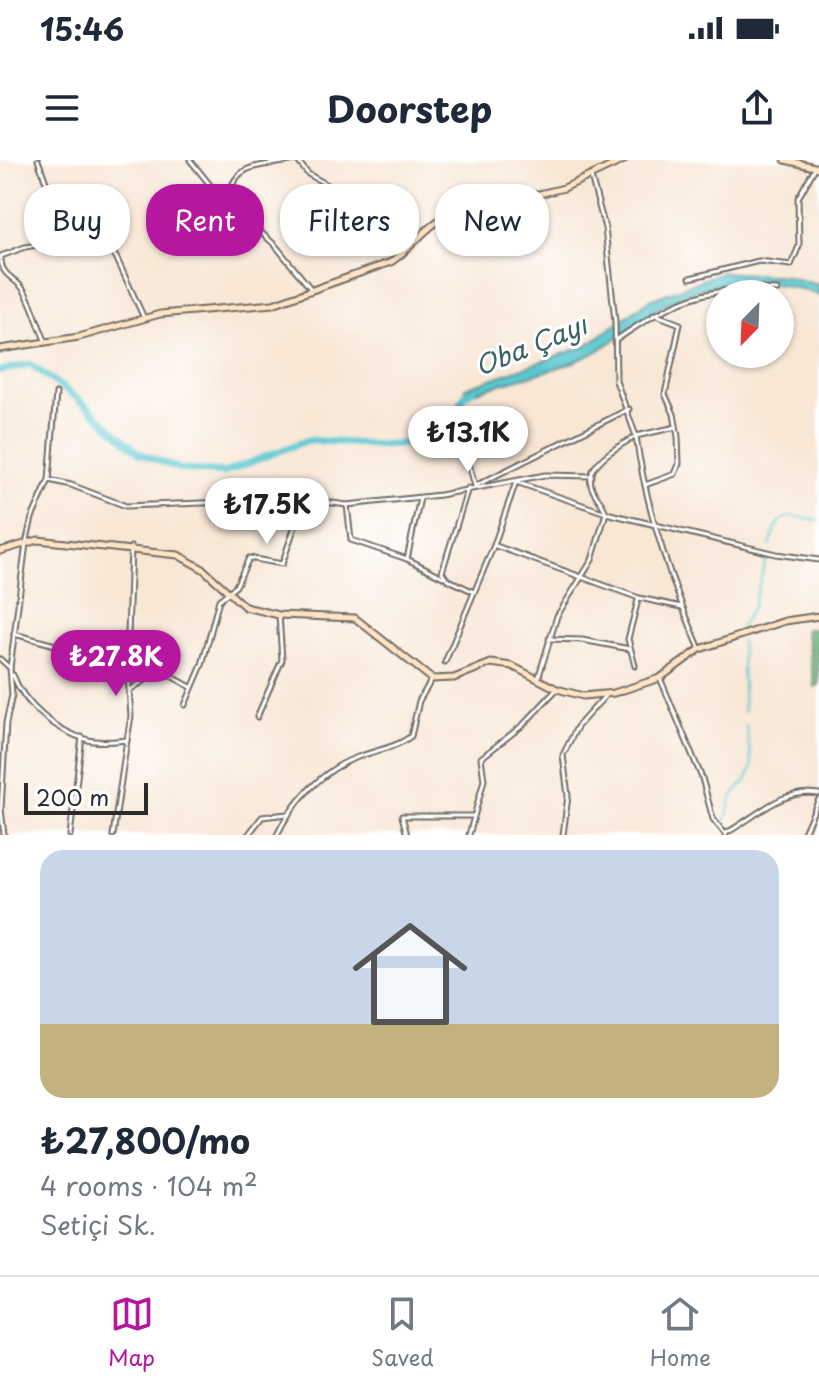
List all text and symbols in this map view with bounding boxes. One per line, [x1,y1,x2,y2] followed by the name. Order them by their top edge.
[40,6,124,51] text: 15:46
[327,81,492,135] text: Doorstep
[40,86,84,130] icon: menu
[735,86,779,130] icon: share
[24,184,130,256] chip: Buy
[146,184,264,256] chip: Rent
[280,184,419,256] chip: Filters
[435,184,549,256] chip: New
[706,280,794,368] north arrow
[706,280,794,368] map controls
[469,304,594,385] water label: Oba Çayı
[403,406,533,474] pin: ₺13.1K
[426,412,510,451] text: ₺13.1K
[202,478,332,546] pin: ₺17.5K
[223,484,311,523] text: ₺17.5K
[51,630,181,698] pin: ₺27.8K
[69,636,163,675] text: ₺27.8K
[24,779,148,815] scale bar
[36,780,109,813] text: 200 m
[338,902,482,1046] icon: home
[40,1114,250,1166] text: ₺27,800/mo
[40,1166,258,1205] text: 4 rooms · 104 m²
[40,1205,156,1244] text: Setiçi Sk.
[108,1292,155,1373] tab: Map
[371,1292,434,1373] tab: Saved
[650,1292,711,1373] tab: Home

